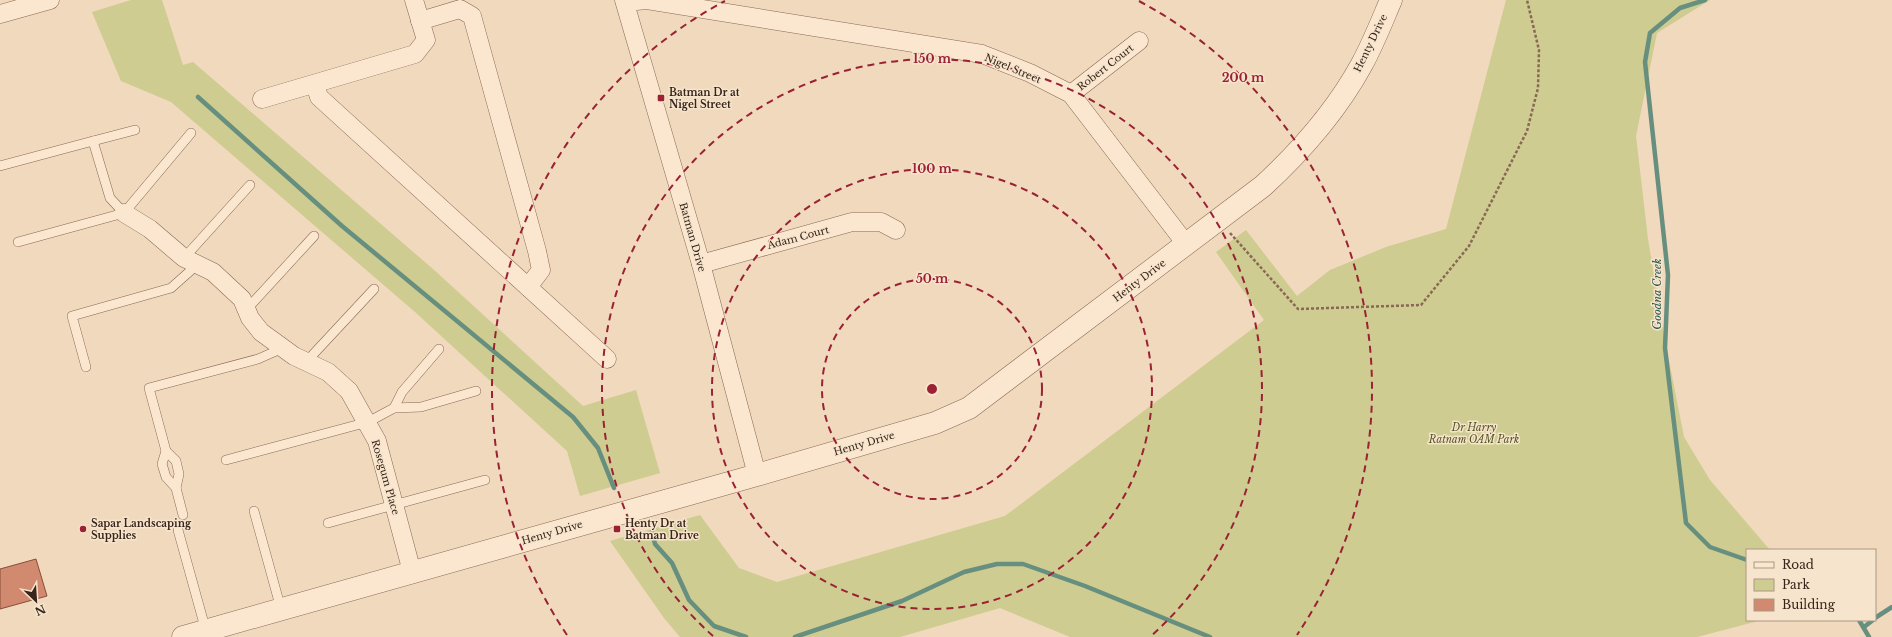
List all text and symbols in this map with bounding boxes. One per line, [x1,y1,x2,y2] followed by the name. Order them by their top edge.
[1351,12,1390,74] street label: Henty Drive
[1075,41,1136,93] street label: Robert Court
[913,51,952,66] text: 150 m
[983,51,1043,86] street label: Nigel Street
[1222,70,1265,85] text: 200 m
[669,86,740,111] place label: Batman Dr at Nigel Street
[656,93,666,103] marker: Batman Dr at Nigel Street
[912,161,953,176] text: 100 m
[676,201,709,274] street label: Batman Drive
[765,223,831,252] street label: Adam Court
[1110,256,1169,305] street label: Henty Drive
[1650,258,1664,330] water label: Goodna Creek
[916,271,949,286] text: 50 m
[925,382,939,396] centre of rings
[1428,421,1519,446] park label: Dr Harry Ratnam OAM Park
[832,428,896,458] street label: Henty Drive
[369,438,403,516] street label: Rosegum Place
[91,517,192,542] place label: Sapar Landscaping Supplies
[520,517,584,547] street label: Henty Drive
[625,517,699,542] place label: Henty Dr at Batman Drive
[78,524,88,534] marker: Sapar Landscaping Supplies
[612,524,622,534] marker: Henty Dr at Batman Drive
[1746,549,1876,621] legend
[1782,557,1814,572] text: Road
[1782,577,1810,592] text: Park
[16,581,56,621] north arrow
[1782,597,1836,612] text: Building
[32,602,48,619] text: N

